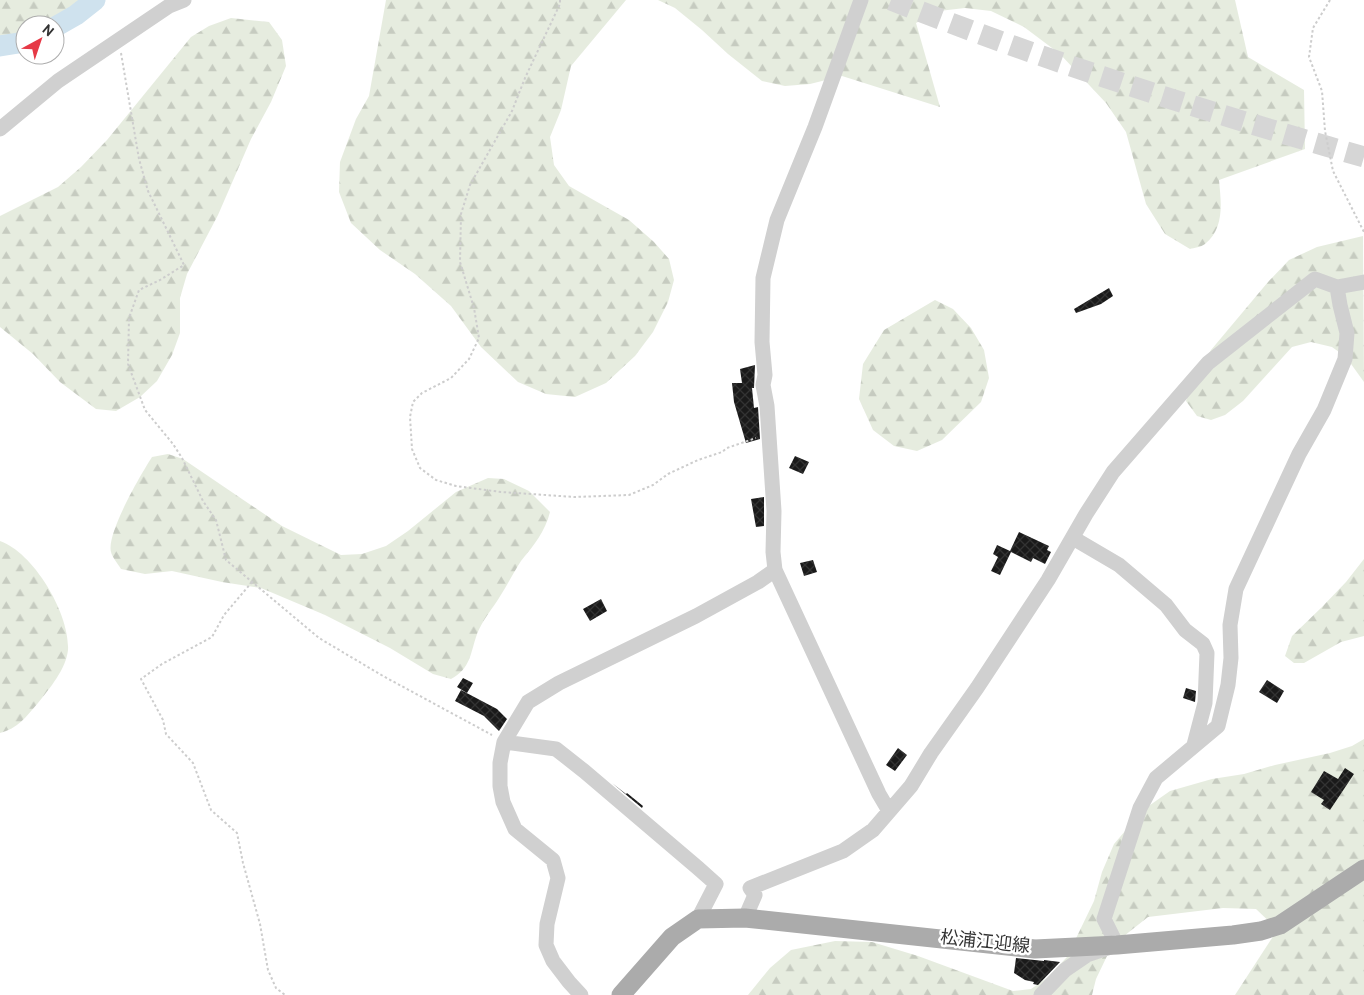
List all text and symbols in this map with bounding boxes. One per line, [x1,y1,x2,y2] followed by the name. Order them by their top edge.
[15,15,65,65] north arrow
[38,21,57,41] text: N
[939,927,1031,959] street label: 松浦江迎線

